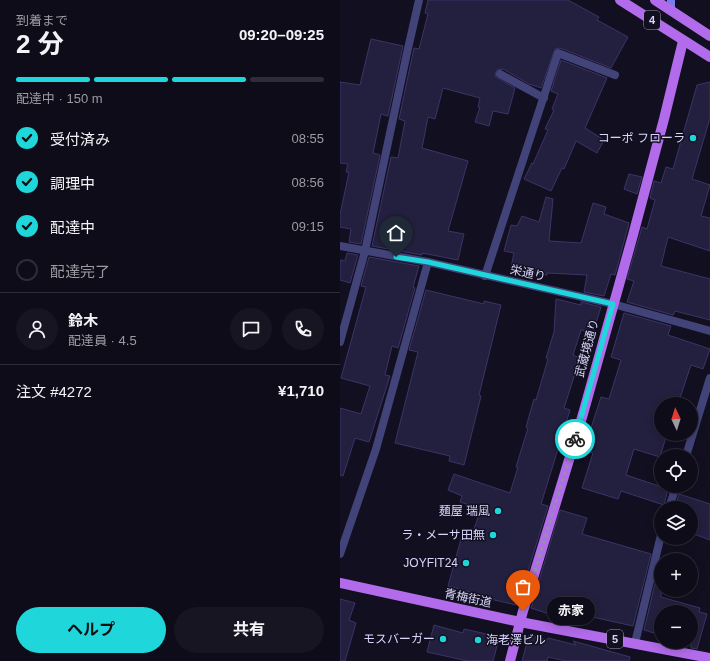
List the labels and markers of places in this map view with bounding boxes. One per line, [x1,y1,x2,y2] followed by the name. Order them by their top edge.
[598,131,685,145] place label: コーポ フローラ
[688,133,698,143] marker: コーポ フローラ
[379,216,413,257] pin
[439,504,490,518] place label: 麺屋 瑞風
[493,506,503,516] marker: 麺屋 瑞風
[401,528,485,542] place label: ラ・メーサ田無
[488,530,498,540] marker: ラ・メーサ田無
[403,556,458,570] place label: JOYFIT24
[461,558,471,568] marker: JOYFIT24
[506,570,540,611] pin
[547,597,595,625] callout: 赤家
[363,632,435,646] place label: モスバーガー
[486,633,546,647] place label: 海老澤ビル
[438,634,448,644] marker: モスバーガー
[473,635,483,645] marker: 海老澤ビル

